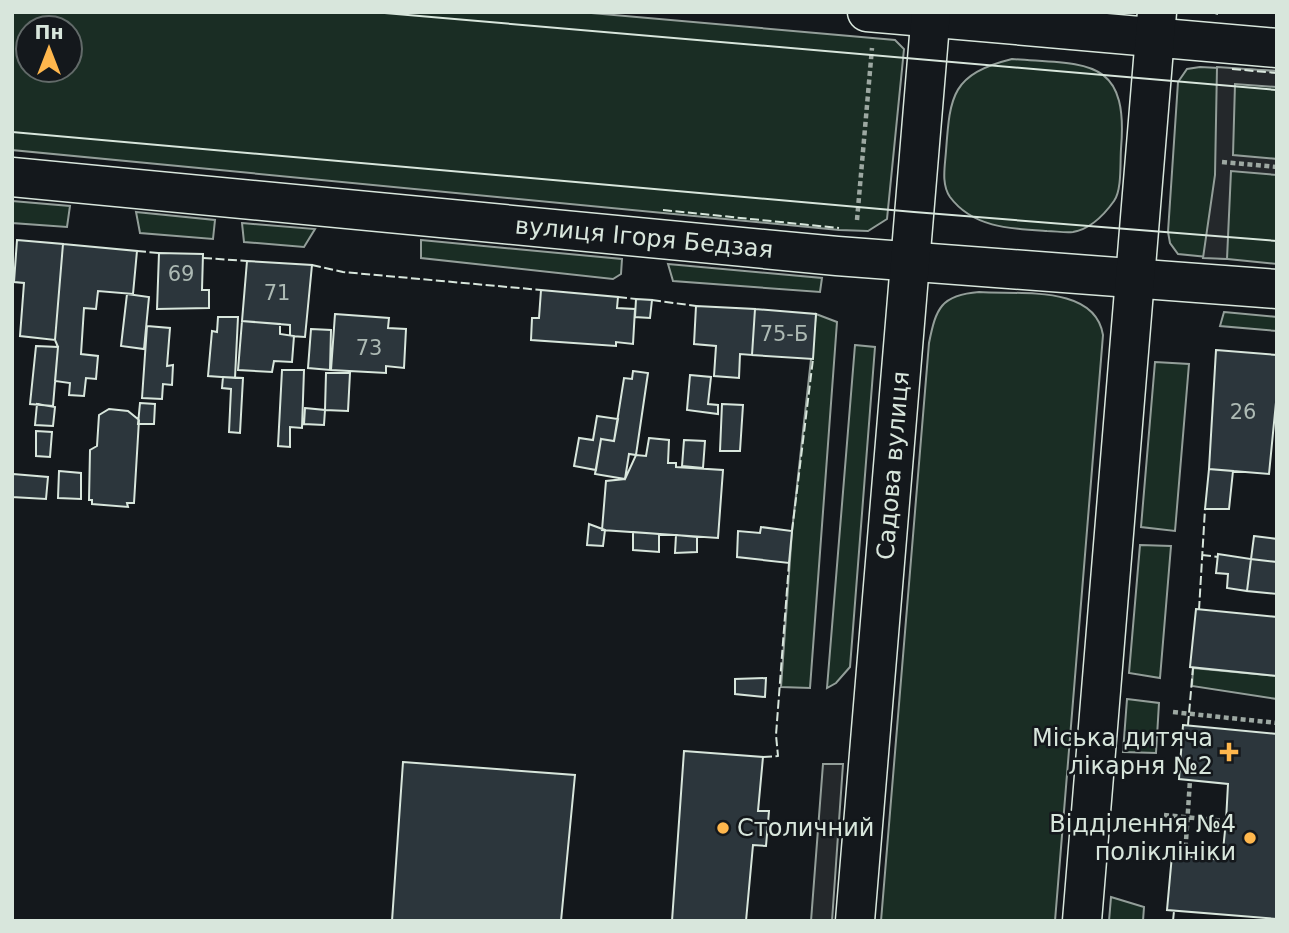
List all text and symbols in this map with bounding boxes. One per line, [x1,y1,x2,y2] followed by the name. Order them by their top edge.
[14,14,84,84] north arrow
[34,21,64,43] text: Пн
[514,211,774,264] street label: вулиця Ігоря Бедзая
[168,262,194,286] house number: 69
[264,281,290,305] house number: 71
[760,322,808,346] house number: 75-Б
[356,336,382,360] house number: 73
[871,370,915,561] street label: Садова вулиця
[1230,400,1256,424] house number: 26
[1032,724,1213,780] place label: Міська дитяча лікарня №2
[1219,742,1239,762] marker: Міська дитяча лікарня №2
[1049,810,1236,866] place label: Відділення №4 поліклініки
[737,814,874,842] place label: Столичний
[715,820,731,836] marker: Столичний
[1242,830,1258,846] marker: Відділення №4 поліклініки

